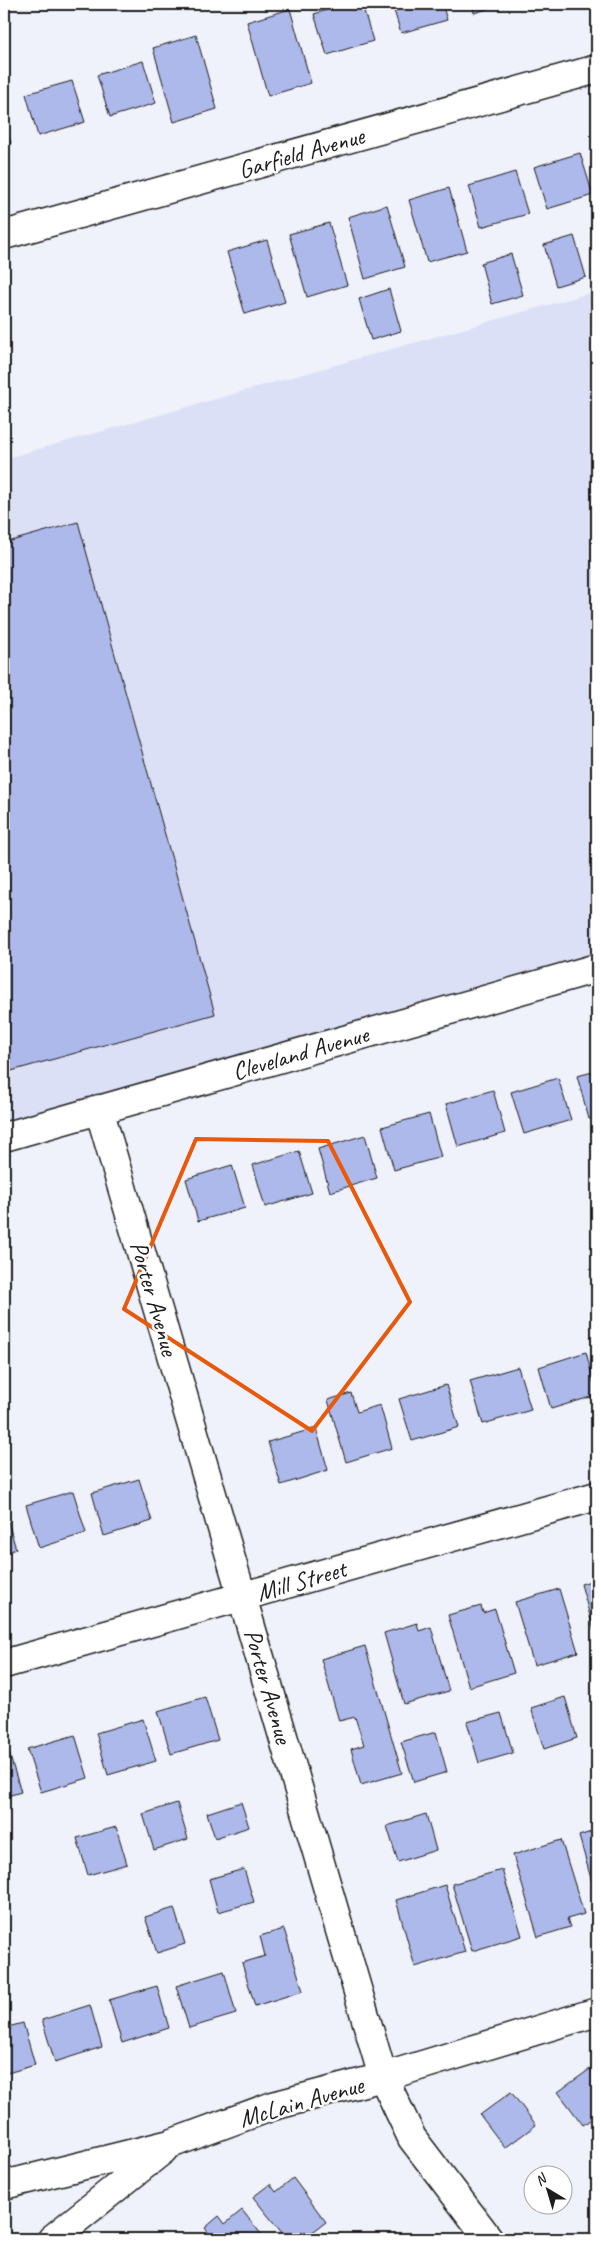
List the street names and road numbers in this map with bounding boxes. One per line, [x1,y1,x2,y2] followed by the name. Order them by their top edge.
[235,119,370,186] street label: Garfield Avenue
[229,1018,374,1088] street label: Cleveland Avenue
[122,1237,186,1361] street label: Porter Avenue
[253,1552,352,1609] street label: Mill Street
[236,1625,300,1749] street label: Porter Avenue
[235,2068,369,2135] street label: McLain Avenue

